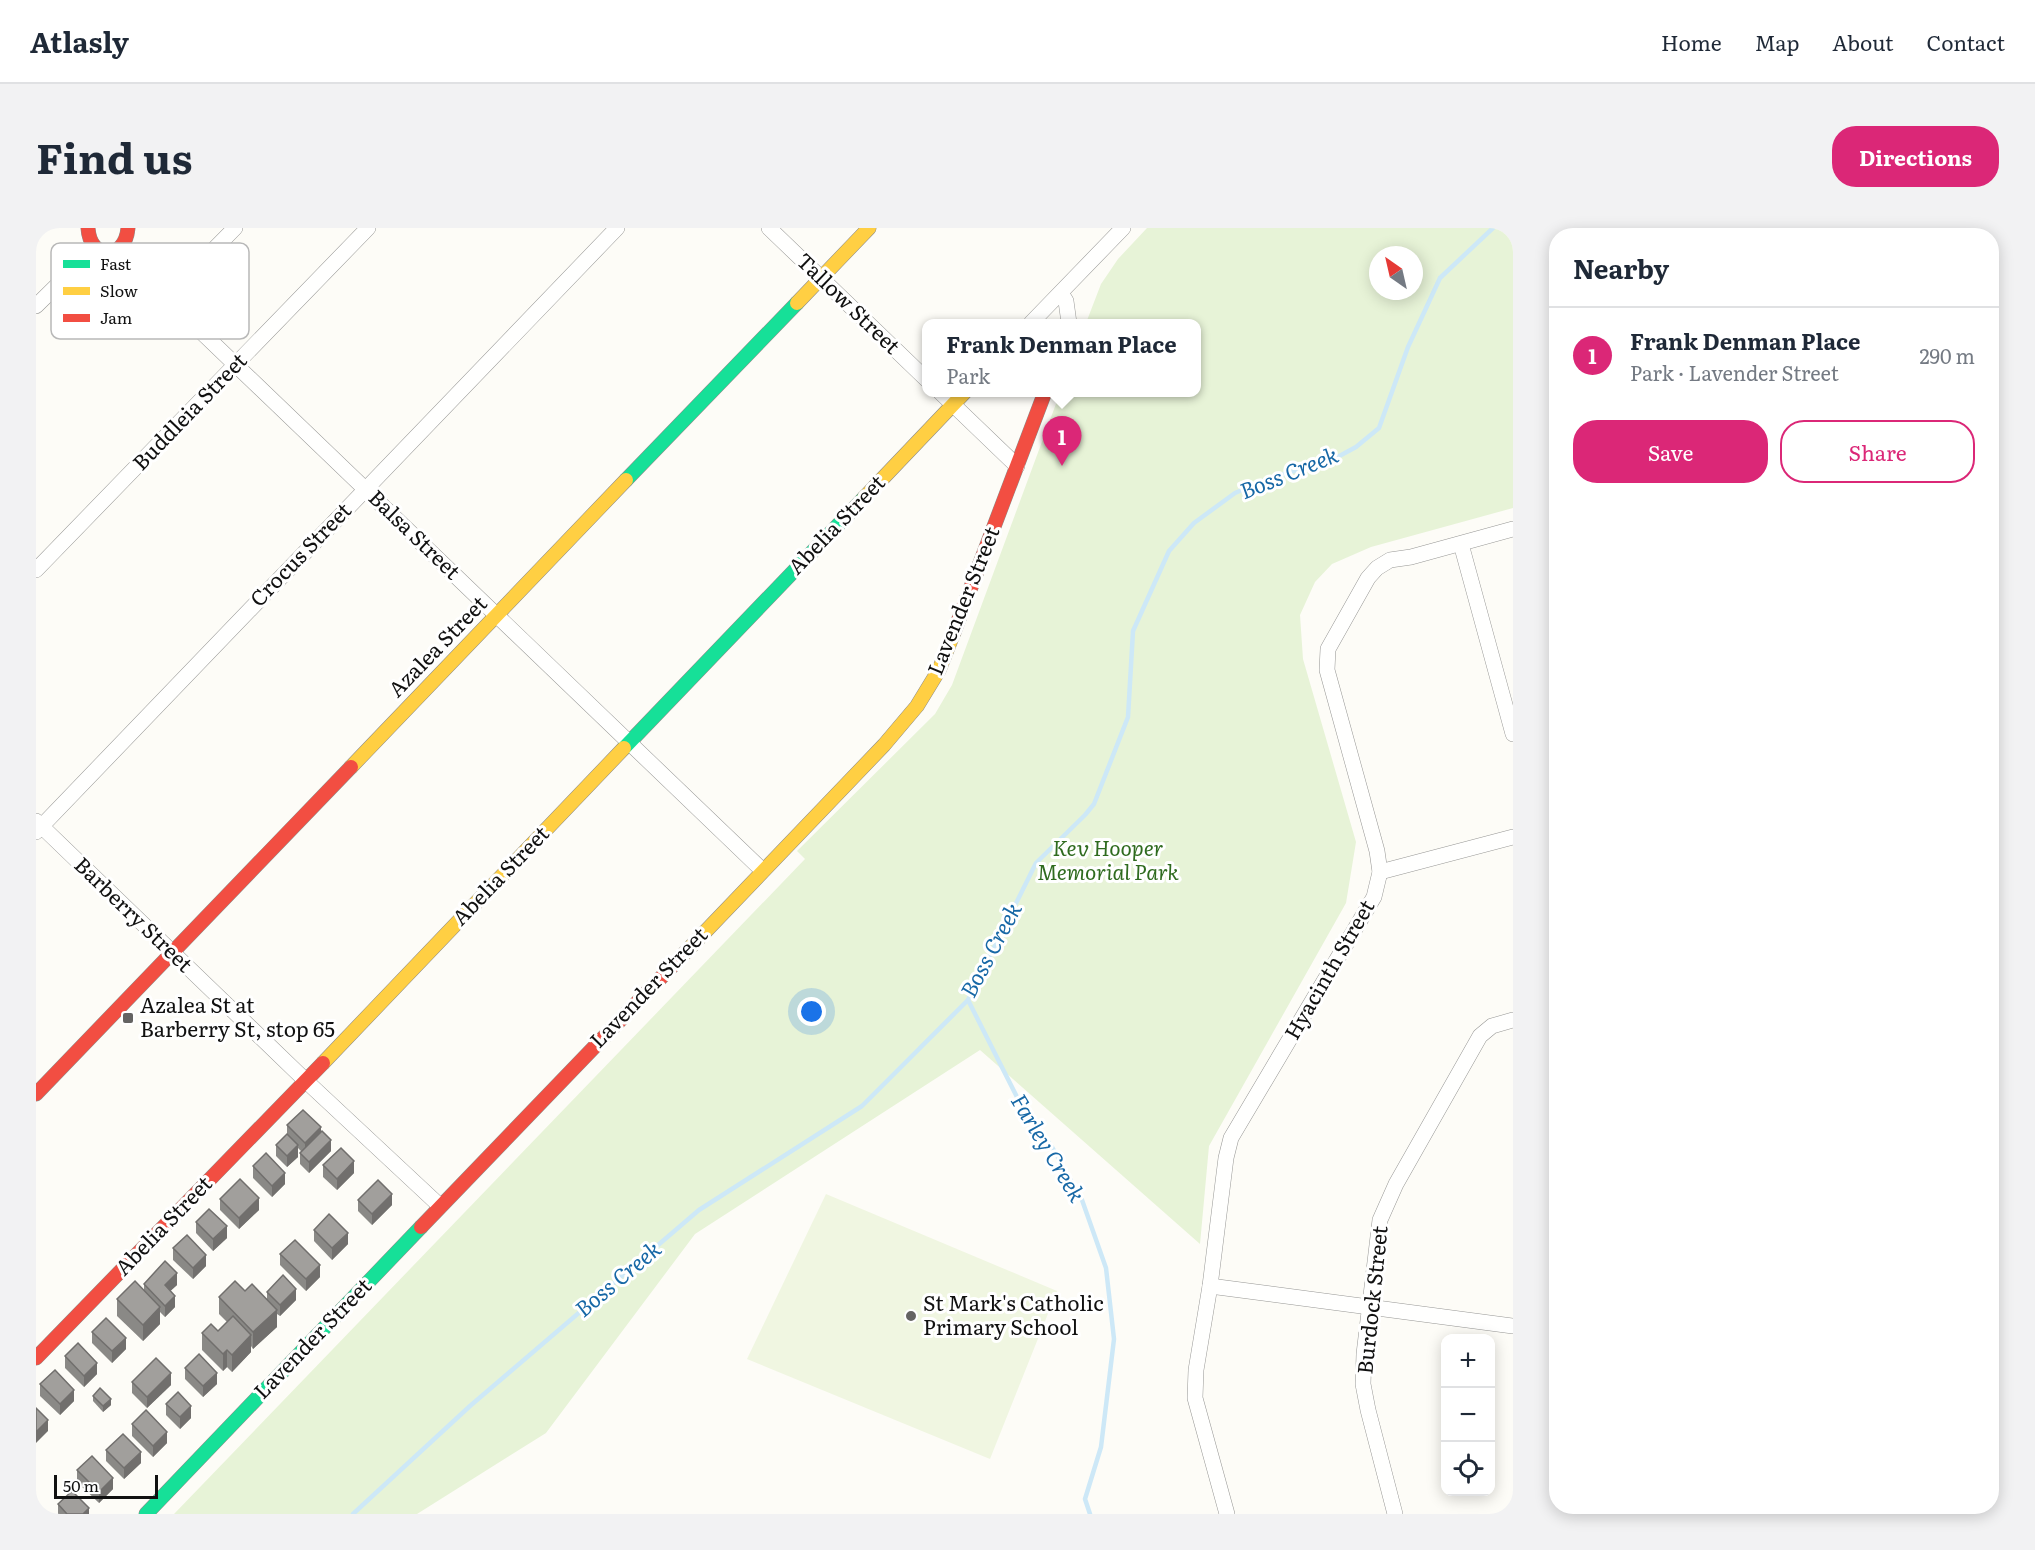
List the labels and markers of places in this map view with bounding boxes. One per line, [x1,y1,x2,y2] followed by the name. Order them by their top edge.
[1042,416,1082,466] pin: 1
[140,988,335,1043] place label: Azalea St at Barberry St, stop 65
[121,1011,135,1025] marker: Azalea St at Barberry St, stop 65
[923,1286,1104,1341] place label: St Mark's Catholic Primary School
[904,1309,918,1323] marker: St Mark's Catholic Primary School

